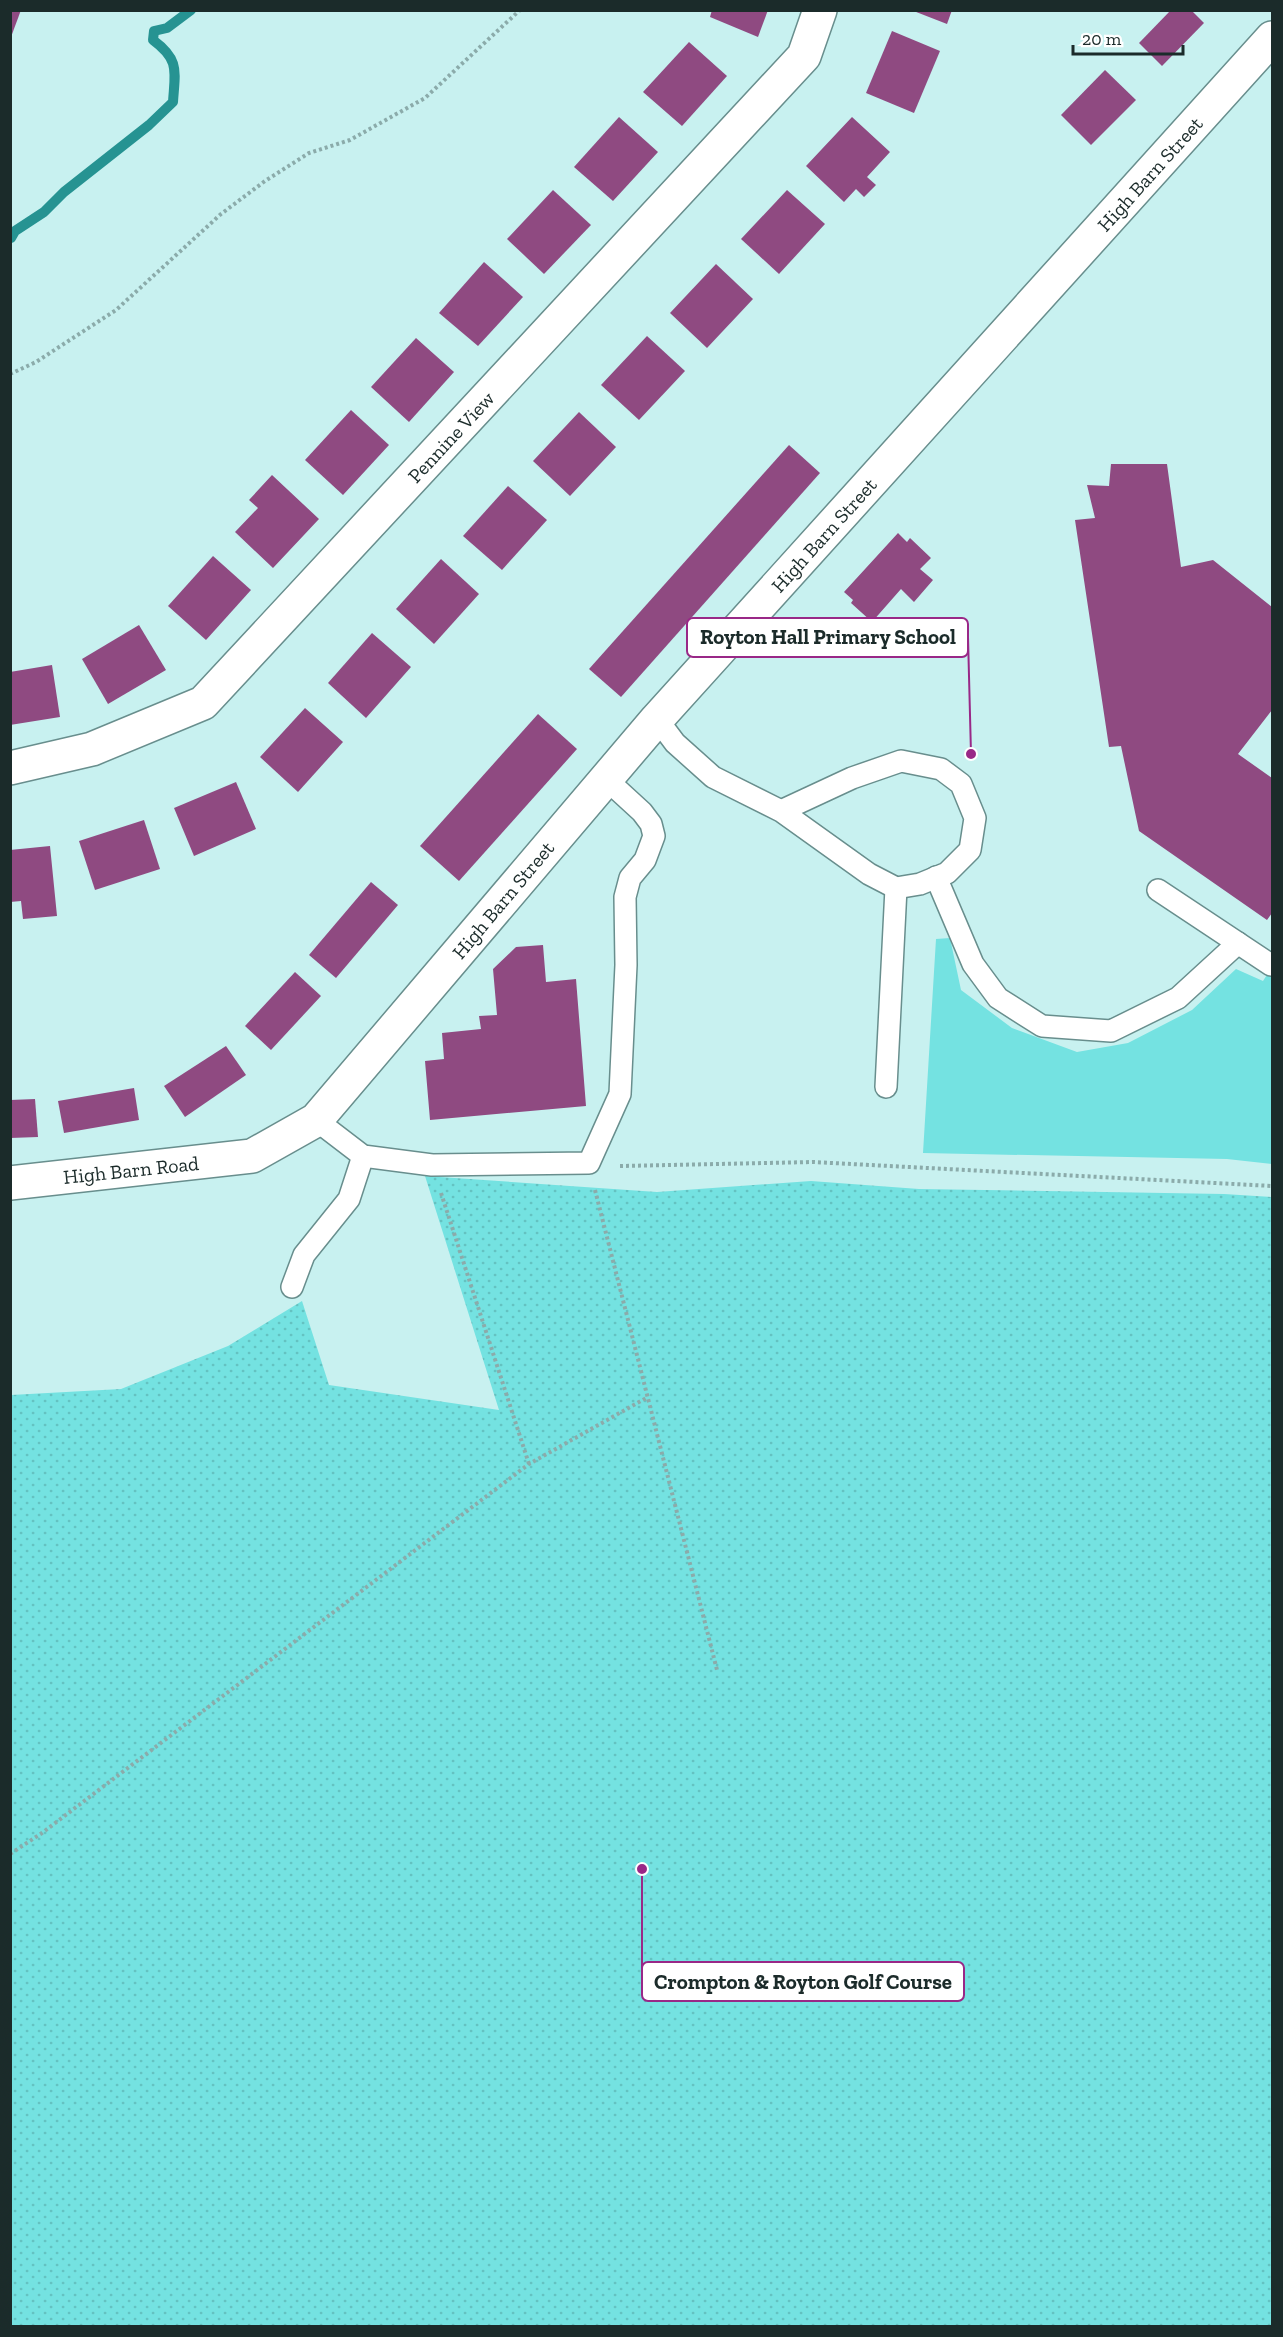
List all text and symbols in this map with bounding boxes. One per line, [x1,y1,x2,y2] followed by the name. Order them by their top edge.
[1073,18,1182,56] scale bar
[1082,28,1122,50] text: 20 m
[1092,111,1208,236] street label: High Barn Street
[403,386,500,488] street label: Pennine View
[766,472,882,597] street label: High Barn Street
[687,618,968,657] callout: Royton Hall Primary School
[700,624,956,649] text: Royton Hall Primary School
[447,836,559,964] street label: High Barn Street
[62,1151,200,1189] street label: High Barn Road
[642,1962,964,2001] callout: Crompton & Royton Golf Course
[654,1969,952,1994] text: Crompton & Royton Golf Course

